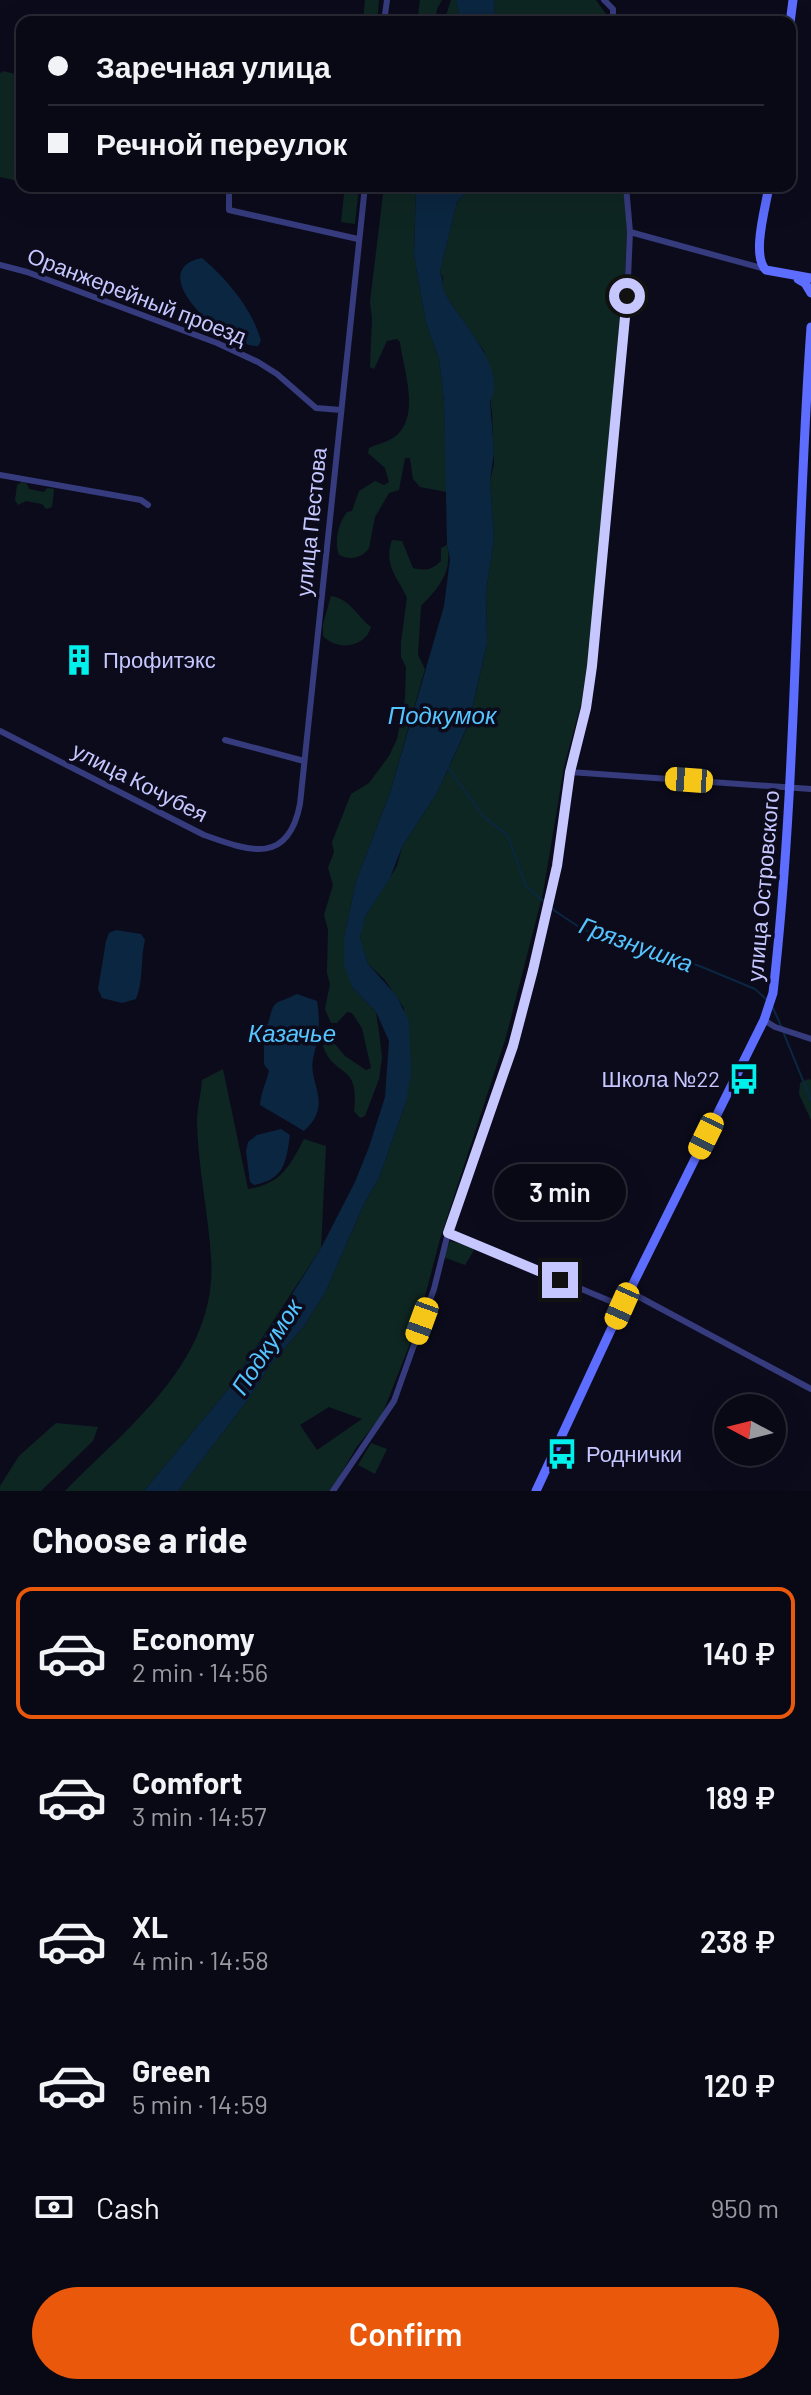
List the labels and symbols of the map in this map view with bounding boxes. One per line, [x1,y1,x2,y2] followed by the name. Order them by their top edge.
[24,241,251,350] street label: Оранжерейный проезд
[609,278,645,314] route start
[289,445,332,598] street label: улица Пестова
[62,643,96,677] building icon: Профитэкс
[103,646,216,673] place label: Профитэкс
[388,700,498,729] water label: Подкумок
[68,736,213,827] street label: улица Кочубея
[664,766,714,794] car
[741,789,784,983] street label: улица Островского
[576,910,697,978] water label: Грязнушка
[248,1018,336,1047] water label: Казачье
[727,1062,761,1096] bus stop icon: Школа №22
[602,1065,720,1091] place label: Школа №22
[685,1109,727,1163] car
[494,1164,626,1220] callout: 3 min
[542,1262,578,1298] route end
[601,1279,643,1333] car
[224,1291,308,1400] water label: Подкумок
[403,1294,441,1348] car
[714,1394,786,1466] north arrow
[545,1437,579,1471] bus stop icon: Роднички
[586,1440,682,1467] place label: Роднички

